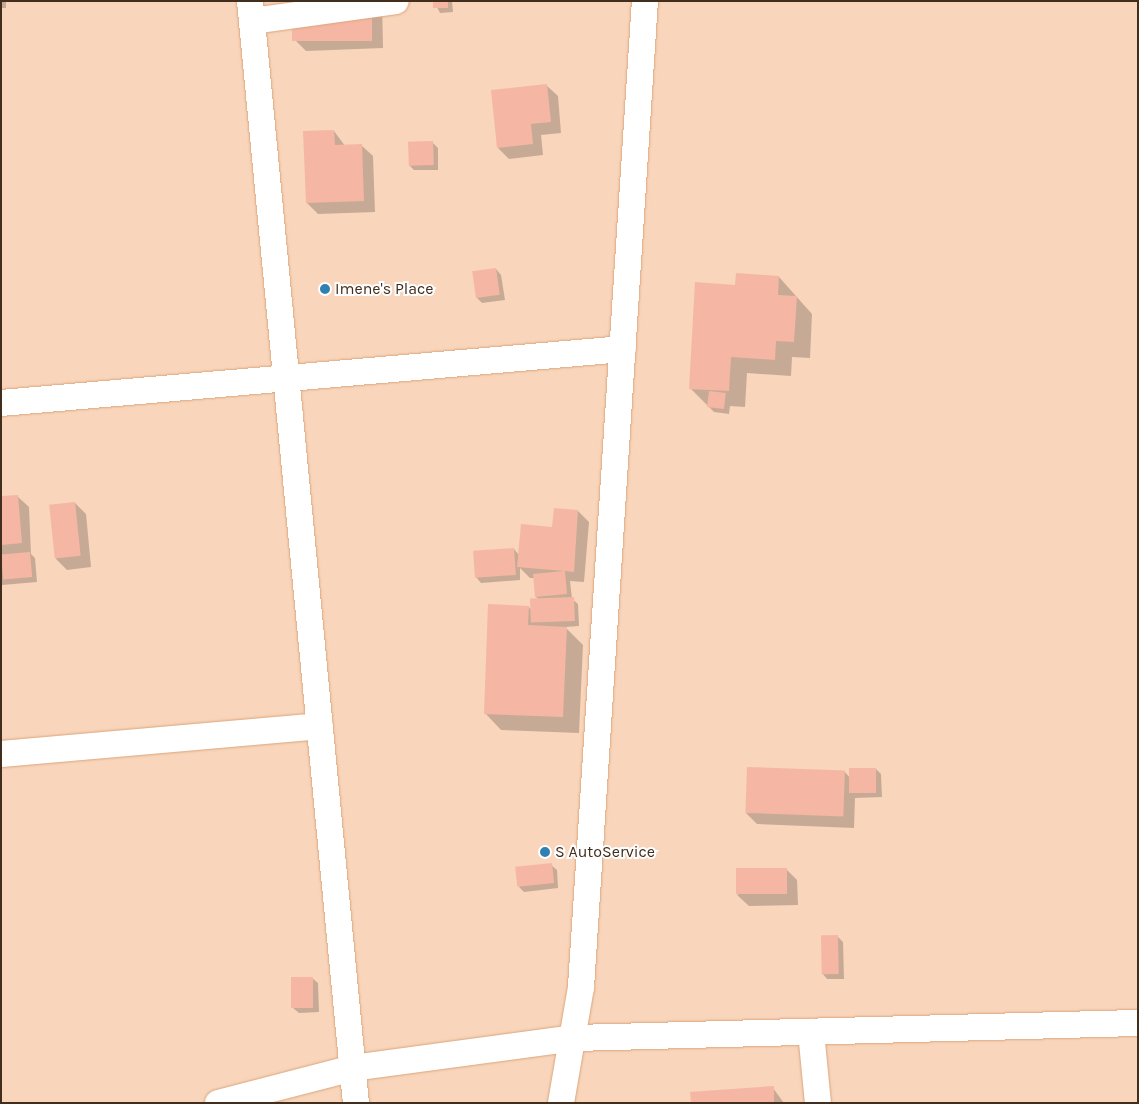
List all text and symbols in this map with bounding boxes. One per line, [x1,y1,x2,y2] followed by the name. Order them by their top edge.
[335,279,434,299] place label: Imene's Place
[319,283,331,295] marker: Imene's Place
[555,842,655,862] place label: S AutoService
[539,846,551,858] marker: S AutoService

